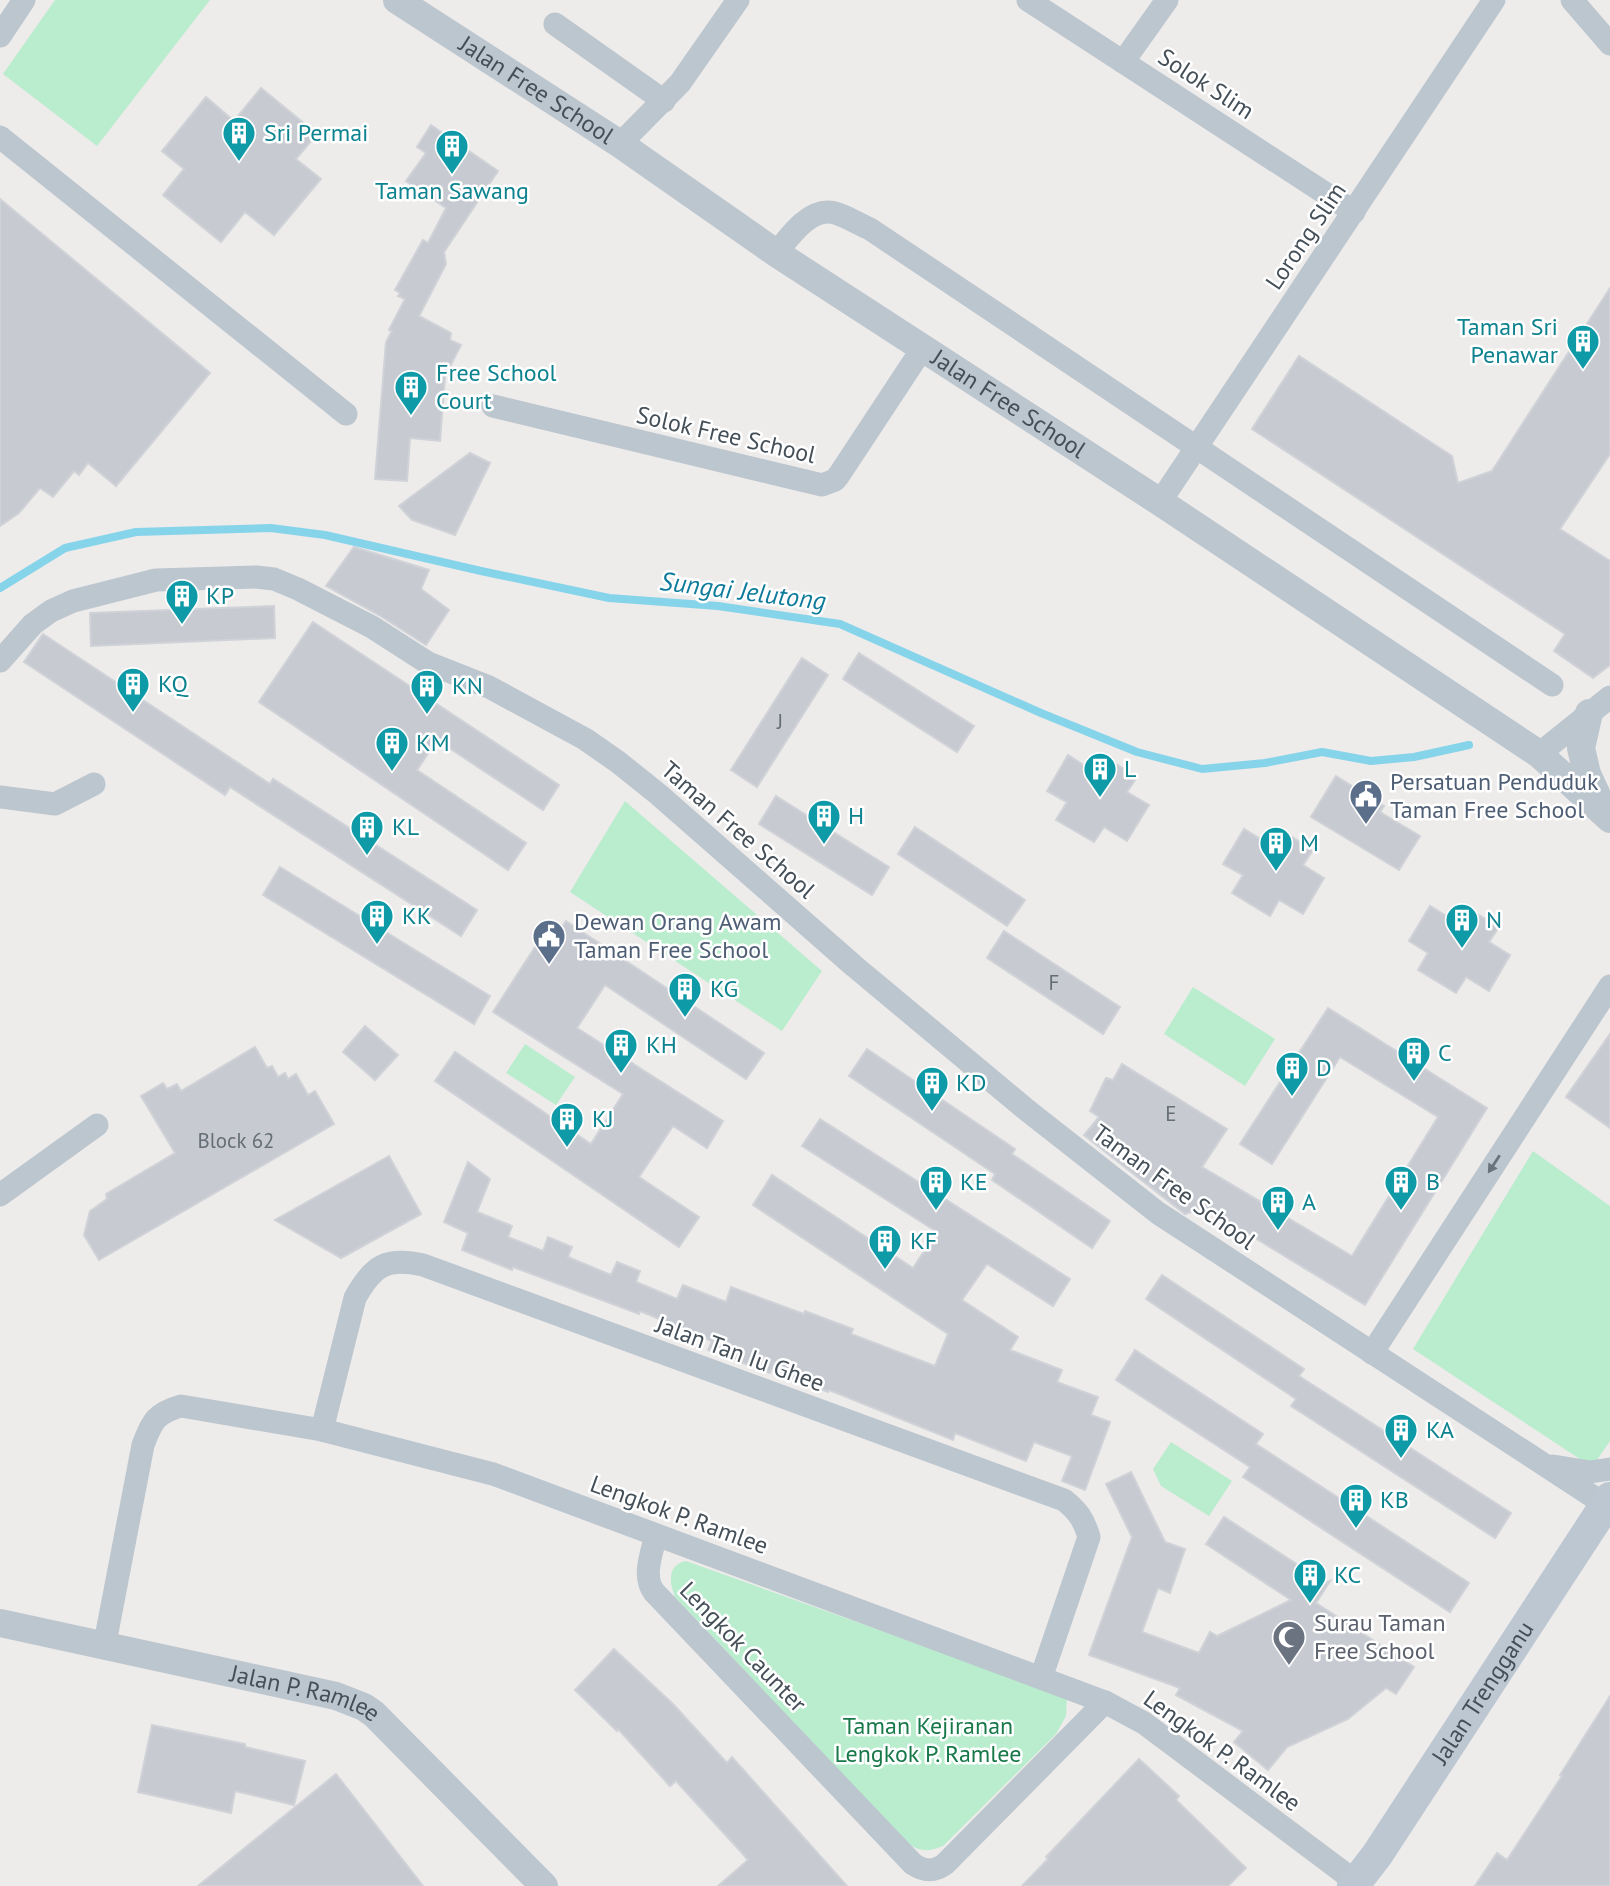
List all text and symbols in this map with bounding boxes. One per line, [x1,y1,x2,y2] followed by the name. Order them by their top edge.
[453,28,620,151] street label: Jalan Free School
[1152,41,1260,126] street label: Solok Slim
[220,114,258,163] building icon: Sri Permai
[264,117,368,148] place label: Sri Permai
[433,127,471,176] building icon: Taman Sawang
[375,175,529,206] place label: Taman Sawang
[1258,176,1353,295] street label: Lorong Slim
[1457,311,1558,370] place label: Taman Sri Penawar
[1564,322,1602,371] building icon: Taman Sri Penawar
[925,341,1092,465] street label: Jalan Free School
[436,357,557,416] place label: Free School Court
[392,368,430,417] building icon: Free School Court
[633,399,819,470] street label: Solok Free School
[658,564,828,617] water label: Sungai Jelutong
[163,577,201,626] building icon: KP
[206,580,234,611] place label: KP
[114,665,152,714] building icon: KQ
[408,667,446,716] building icon: KN
[158,668,188,699] place label: KQ
[452,670,483,701] place label: KN
[776,708,783,735] house number: J
[373,724,411,773] building icon: KM
[416,727,450,758] place label: KM
[1081,750,1119,799] building icon: L
[1124,753,1136,784] place label: L
[655,754,822,905] street label: Taman Free School
[1390,766,1599,825] place label: Persatuan Penduduk Taman Free School
[1347,777,1385,826] public building icon: Persatuan Penduduk Taman Free School
[805,797,843,846] building icon: H
[848,800,864,831] place label: H
[348,808,386,857] building icon: KL
[392,811,419,842] place label: KL
[1257,824,1295,873] building icon: M
[1300,827,1319,858] place label: M
[358,897,396,946] building icon: KK
[402,900,431,931] place label: KK
[1443,901,1481,950] building icon: N
[1486,904,1502,935] place label: N
[574,906,781,965] place label: Dewan Orang Awam Taman Free School
[530,917,568,966] public building icon: Dewan Orang Awam Taman Free School
[1049,969,1059,996] house number: F
[666,970,704,1019] building icon: KG
[710,973,738,1004] place label: KG
[602,1026,640,1075] building icon: KH
[646,1029,677,1060] place label: KH
[1395,1034,1433,1083] building icon: C
[1438,1037,1452,1068] place label: C
[1273,1049,1311,1098] building icon: D
[1316,1052,1332,1083] place label: D
[913,1064,951,1113] building icon: KD
[956,1067,986,1098] place label: KD
[548,1100,586,1149] building icon: KJ
[1165,1100,1177,1127] house number: E
[592,1103,614,1134] place label: KJ
[1087,1117,1262,1256] street label: Taman Free School
[197,1127,275,1154] house number: Block 62
[1488,1154,1501,1173] one-way arrow
[917,1163,955,1212] building icon: KE
[1382,1163,1420,1212] building icon: B
[960,1166,988,1197] place label: KE
[1426,1166,1440,1197] place label: B
[1259,1183,1297,1232] building icon: A
[1302,1186,1316,1217] place label: A
[866,1222,904,1271] building icon: KF
[910,1225,937,1256] place label: KF
[651,1308,829,1398] street label: Jalan Tan Iu Ghee
[1382,1411,1420,1460] building icon: KA
[1426,1414,1454,1445] place label: KA
[586,1468,772,1561] street label: Lengkok P. Ramlee
[1337,1481,1375,1530] building icon: KB
[1380,1484,1409,1515] place label: KB
[1291,1556,1329,1605] building icon: KC
[1334,1559,1361,1590] place label: KC
[673,1575,814,1719] street label: Lengkok Caunter
[1314,1607,1446,1666] place label: Surau Taman Free School
[1424,1615,1540,1771] street label: Jalan Trengganu
[1270,1618,1308,1667] mosque icon: Surau Taman Free School
[226,1657,386,1728] street label: Jalan P. Ramlee
[1138,1683,1307,1818] street label: Lengkok P. Ramlee
[835,1710,1021,1769] park label: Taman Kejiranan Lengkok P. Ramlee

